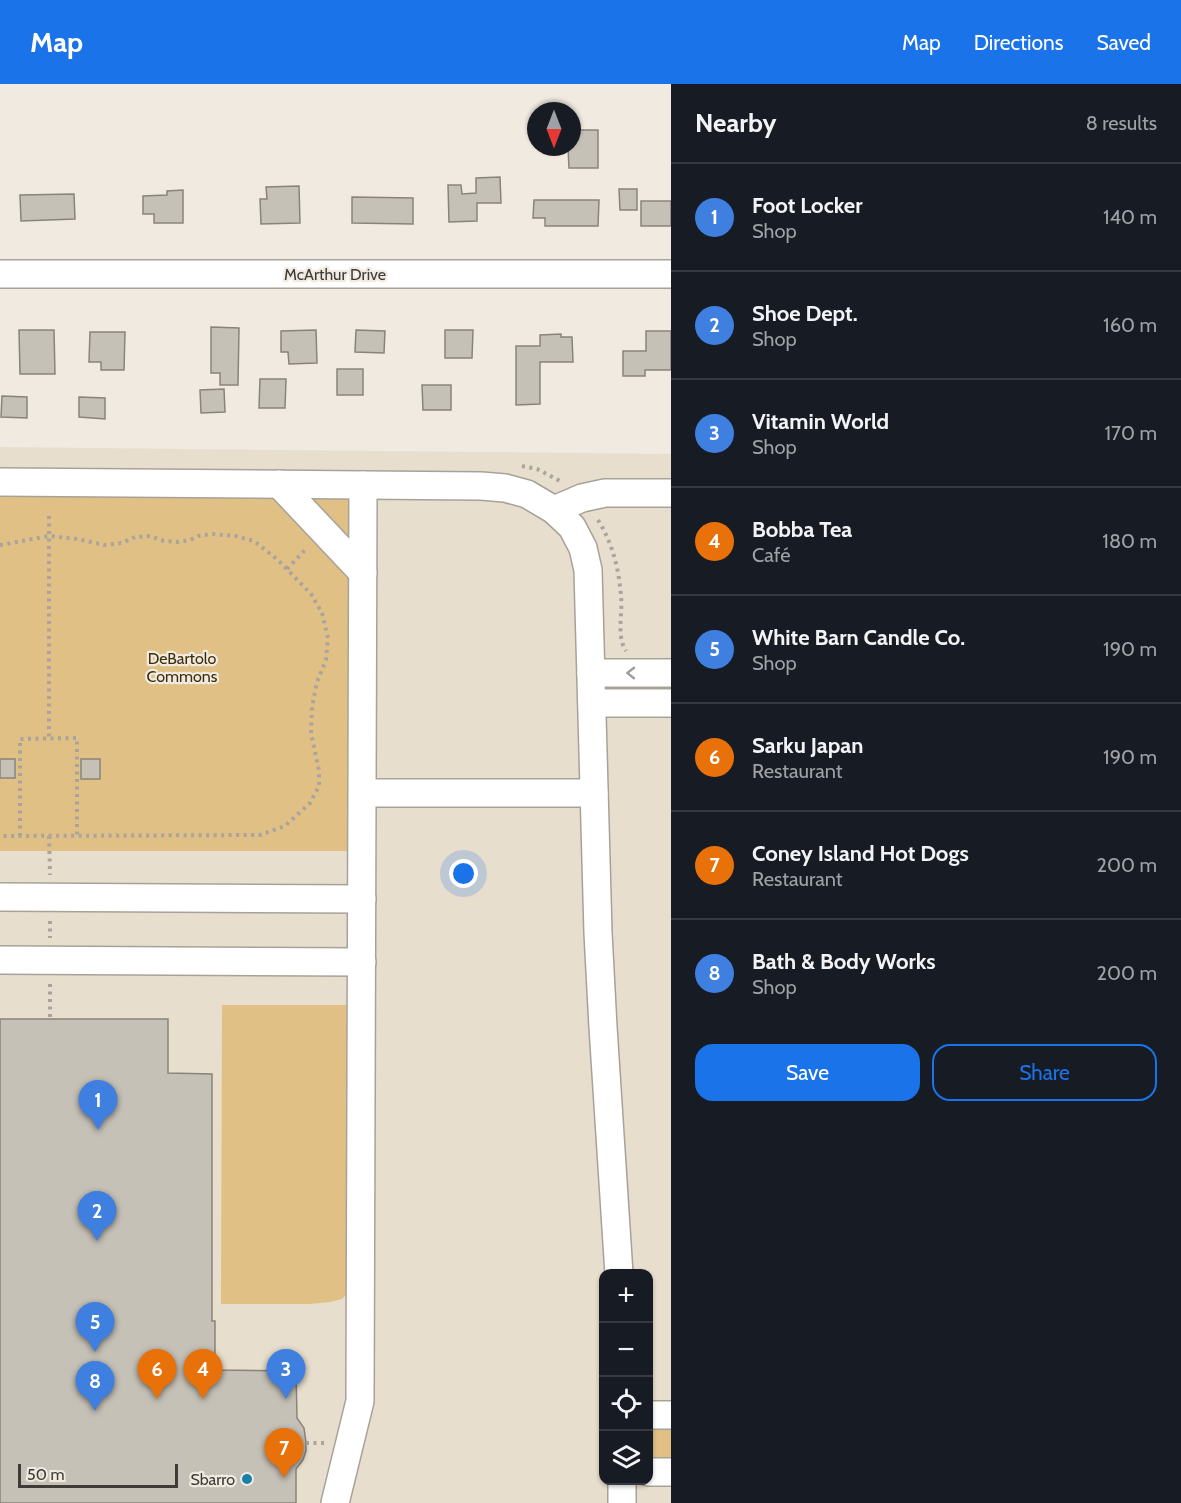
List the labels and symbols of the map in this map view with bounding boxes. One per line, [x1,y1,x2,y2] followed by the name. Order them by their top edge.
[527,102,581,156] north arrow
[284,265,386,284] street label: McArthur Drive
[147,649,218,686] park label: DeBartolo Commons
[627,667,636,679] one-way arrow
[449,859,478,888] your location
[78,1080,118,1130] pin: 1
[78,1192,116,1241] pin: 2
[76,1302,115,1352] pin: 5
[138,1350,176,1399] pin: 6
[184,1350,222,1399] pin: 4
[266,1350,306,1399] pin: 3
[76,1362,115,1411] pin: 8
[264,1428,304,1478] pin: 7
[18,1461,178,1488] scale bar
[190,1470,235,1489] place label: Sbarro
[240,1472,254,1486] marker: Sbarro

